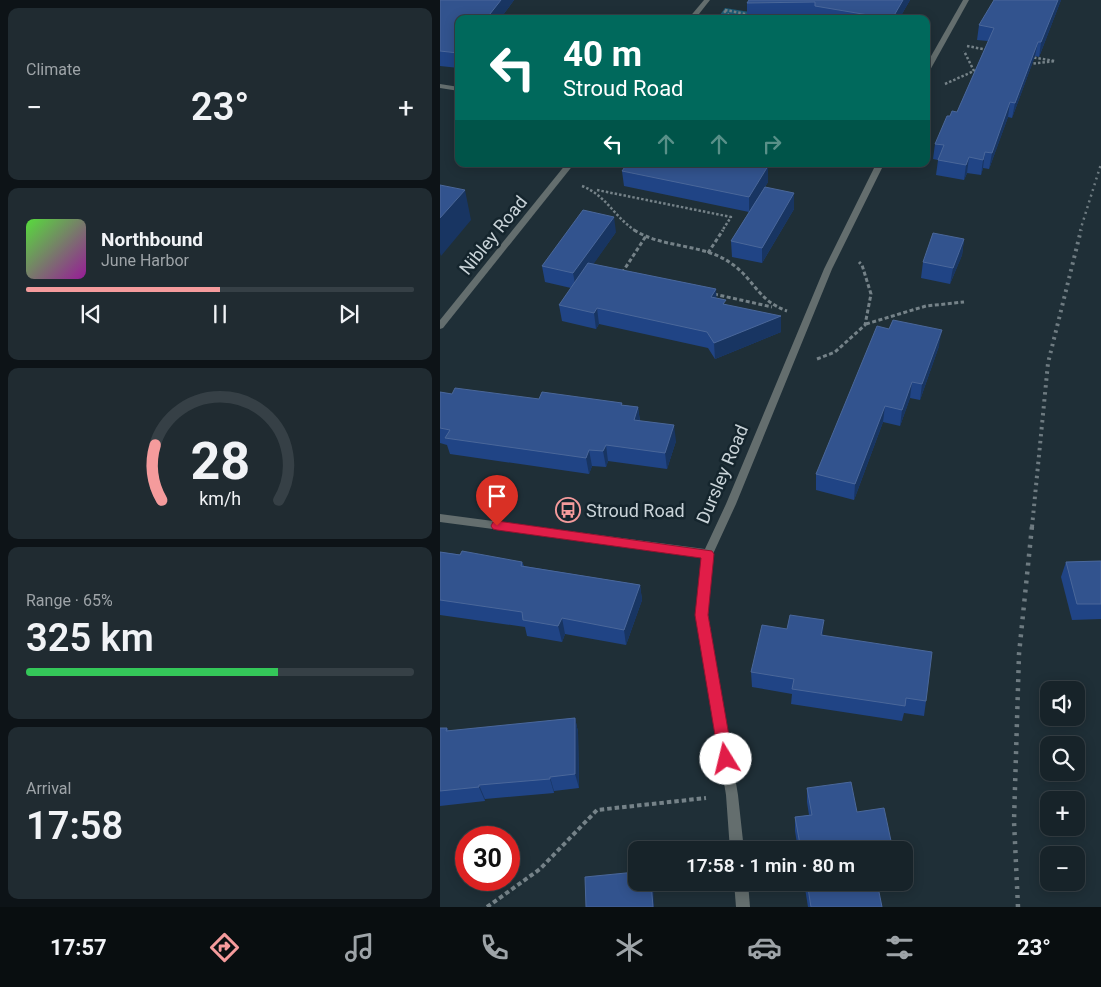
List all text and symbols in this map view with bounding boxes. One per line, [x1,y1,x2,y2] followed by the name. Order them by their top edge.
[563,34,642,75] text: 40 m
[480,35,545,100] icon: left
[26,60,81,79] text: Climate
[563,76,684,101] text: Stroud Road
[191,85,249,129] text: 23°
[26,91,42,124] text: −
[398,91,414,124] text: +
[599,130,627,158] icon: left
[652,130,680,158] icon: ahead
[705,130,733,158] icon: ahead
[758,130,786,158] icon: right
[455,191,531,279] street label: Nibley Road
[101,228,203,251] text: Northbound
[101,251,189,270] text: June Harbor
[77,300,105,328] icon: previous
[206,300,234,328] icon: pause
[335,300,363,328] icon: next
[692,421,752,527] street label: Dursley Road
[190,431,250,492] text: 28
[476,475,518,526] pin
[483,482,511,510] icon: arrive
[199,488,241,509] text: km/h
[555,497,581,523] bus stop icon: Stroud Road
[586,500,685,521] place label: Stroud Road
[26,591,113,610] text: Range · 65%
[26,616,154,660] text: 325 km
[1040,681,1085,891] map controls
[1040,681,1085,726] button: sound
[699,732,751,784] position arrow
[1040,736,1085,781] button: search
[26,779,71,798] text: Arrival
[1040,791,1085,836] button: +
[26,804,123,848] text: 17:58
[455,826,520,891] speed limit sign: 30
[1040,846,1085,891] button: −
[686,854,855,877] text: 17:58 · 1 min · 80 m
[207,930,242,965] icon: directions
[342,930,377,965] icon: music
[477,930,512,965] icon: phone
[612,930,647,965] icon: climate
[747,930,782,965] icon: car
[882,930,917,965] icon: filters
[50,935,107,960] text: 17:57
[1017,935,1051,960] text: 23°

